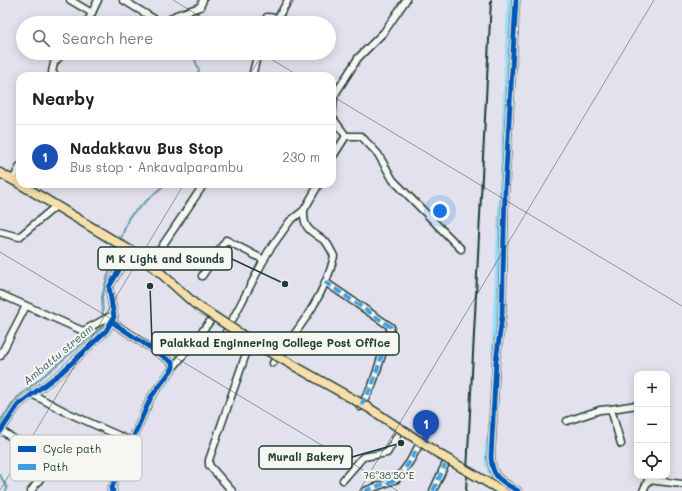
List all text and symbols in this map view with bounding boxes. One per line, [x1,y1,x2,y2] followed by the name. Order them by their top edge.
[16,16,336,60] search box
[30,27,52,49] icon: search
[62,28,153,48] text: Search here
[32,87,94,109] text: Nearby
[70,138,223,158] text: Nadakkavu Bus Stop
[42,148,48,165] text: 1
[283,148,320,165] text: 230 m
[70,158,243,175] text: Bus stop · Ankavalparambu
[430,201,450,221] your location
[98,247,232,270] callout: M K Light and Sounds
[106,251,225,266] text: M K Light and Sounds
[20,320,97,388] water label: Ambattu stream
[152,332,399,355] callout: Palakkad Enginnering College Post Office
[160,335,391,350] text: Palakkad Enginnering College Post Office
[634,371,670,479] map controls
[634,371,670,407] button: +
[634,407,670,443] button: −
[413,410,439,443] pin: 1
[10,435,142,481] legend
[43,441,101,456] text: Cycle path
[634,443,670,479] button: locate
[259,446,352,469] callout: Murali Bakery
[268,449,344,464] text: Murali Bakery
[43,459,68,474] text: Path
[364,468,415,482] text: 76°38'50"E

